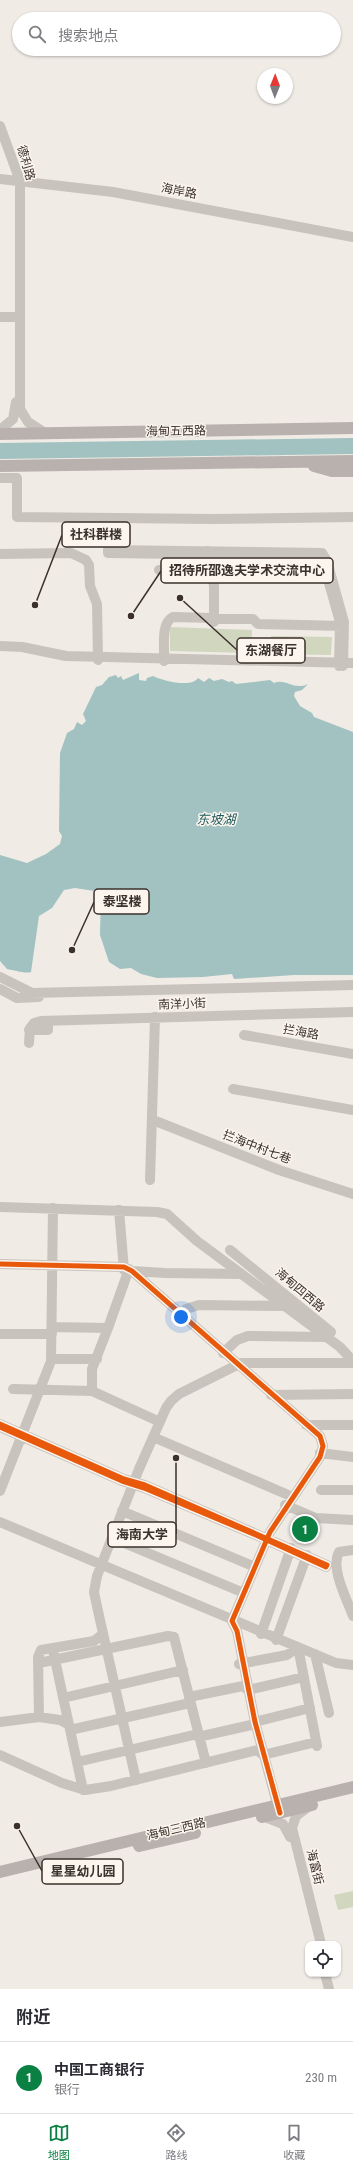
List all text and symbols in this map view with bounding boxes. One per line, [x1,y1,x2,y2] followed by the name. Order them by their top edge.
[12,12,341,56] search box
[26,23,48,45] icon: search
[58,27,118,45] text: 搜索地点
[257,68,293,104] north arrow
[14,144,38,182] street label: 德利路
[160,181,198,201] street label: 海岸路
[146,423,206,439] street label: 海甸五西路
[62,522,130,547] callout: 社科群楼
[70,527,122,542] text: 社科群楼
[161,558,333,583] callout: 招待所邵逸夫学术交流中心
[169,563,325,578] text: 招待所邵逸夫学术交流中心
[237,638,305,663] callout: 东湖餐厅
[245,643,297,658] text: 东湖餐厅
[196,812,237,827] water label: 东坡湖
[94,889,149,914] callout: 泰坚楼
[102,894,142,909] text: 泰坚楼
[158,996,206,1012] street label: 南洋小街
[282,1022,320,1042] street label: 拦海路
[221,1128,293,1166] street label: 拦海中村七巷
[273,1265,327,1315] street label: 海甸四西路
[171,1307,191,1327] your location
[292,1514,318,1544] pin: 1
[108,1522,176,1547] callout: 海南大学
[116,1527,168,1542] text: 海南大学
[145,1815,207,1843] street label: 海甸三西路
[304,1848,326,1886] street label: 海富街
[42,1859,123,1884] callout: 星星幼儿园
[50,1864,116,1879] text: 星星幼儿园
[305,1941,341,1977] map controls
[305,1941,341,1977] button: locate
[16,2007,50,2027] text: 附近
[54,2061,144,2079] text: 中国工商银行
[26,2070,32,2085] text: 1
[305,2070,337,2085] text: 230 m
[54,2082,80,2097] text: 银行
[48,2122,70,2162] tab: 地图
[165,2122,187,2162] tab: 路线
[283,2122,305,2162] tab: 收藏

